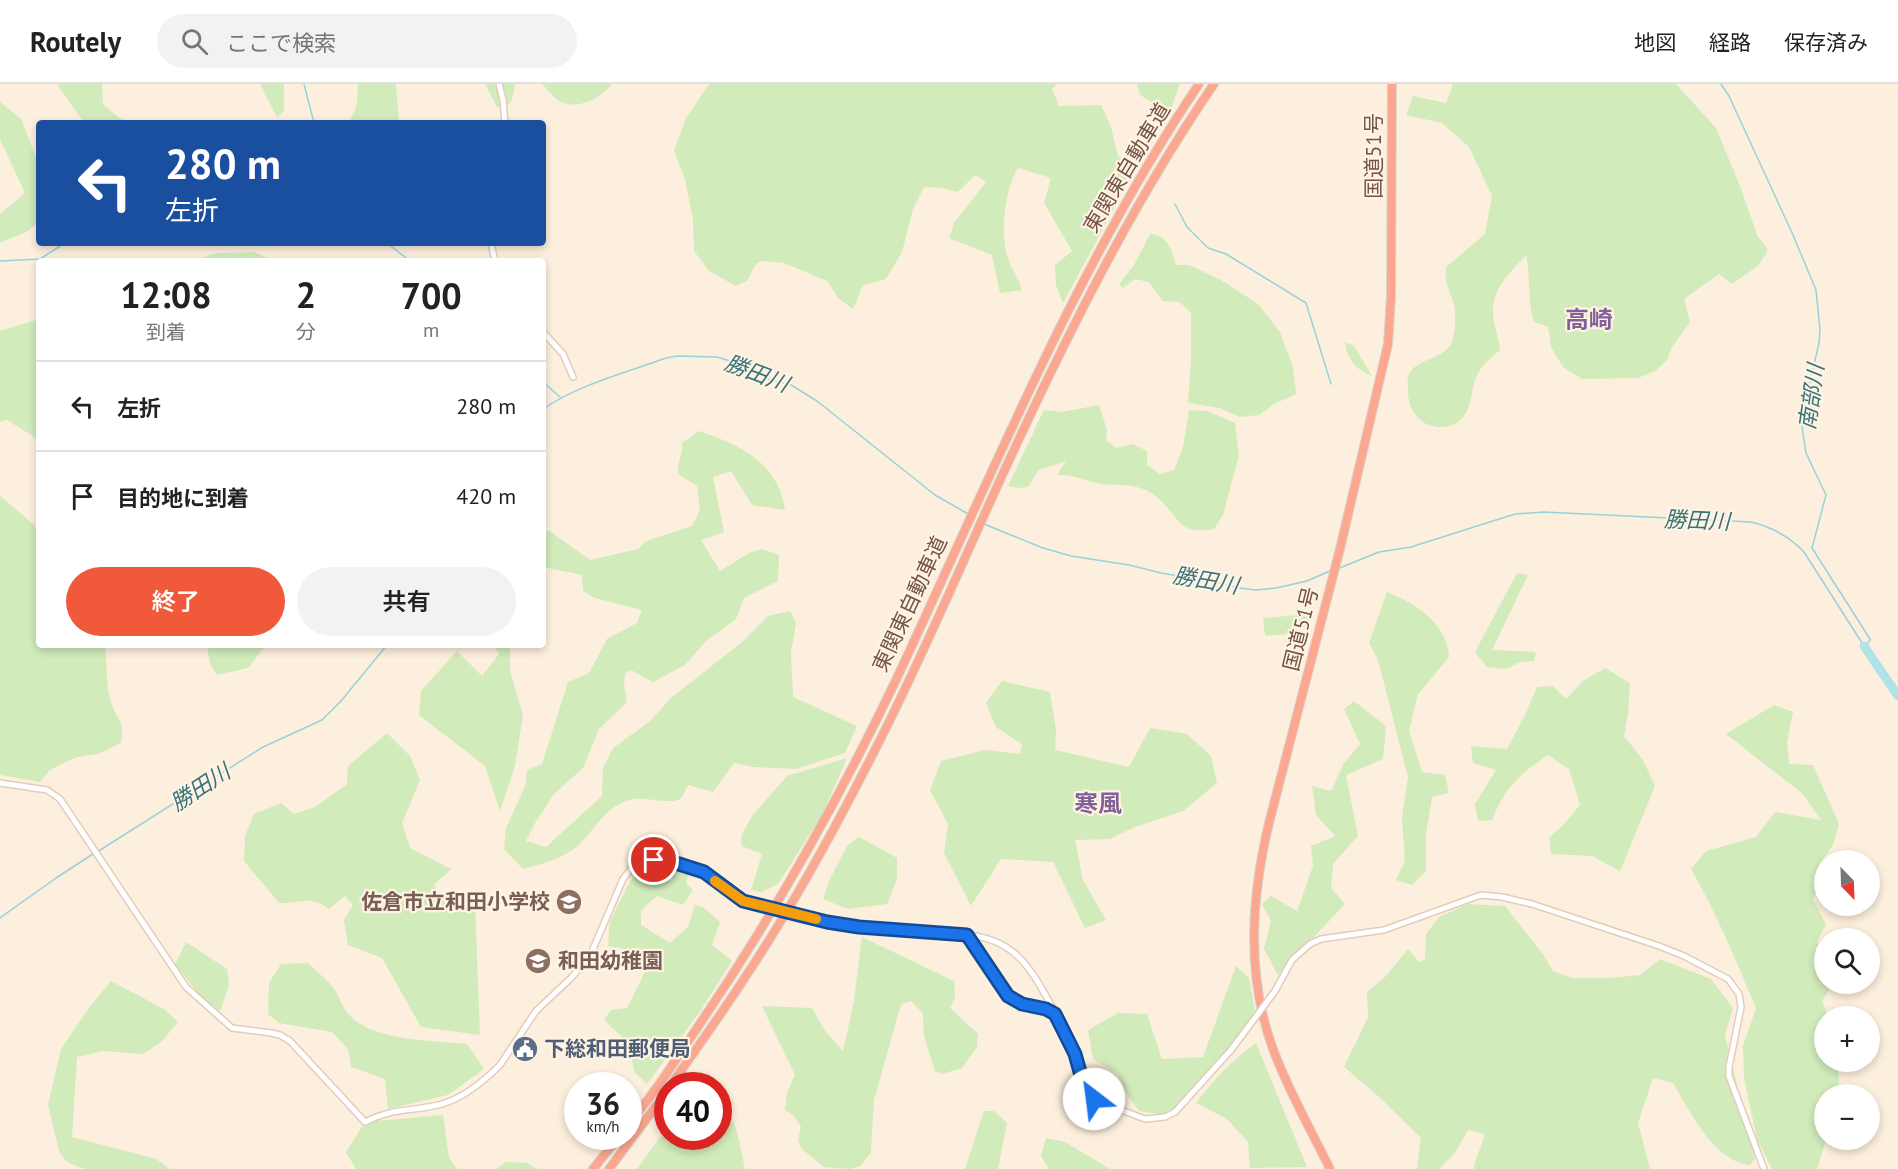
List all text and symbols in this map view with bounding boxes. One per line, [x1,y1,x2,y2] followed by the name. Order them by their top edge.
[157,14,577,68] search box
[30,23,121,60] text: Routely
[178,25,211,58] icon: search
[226,29,336,57] text: ここで検索
[1634,29,1676,56] text: 地図
[1709,29,1751,56] text: 経路
[1784,29,1868,56] text: 保存済み
[1077,98,1176,238] street label: 東関東自動車道
[1360,113,1387,199] street label: 国道51号
[165,136,281,191] text: 280 m
[66,144,144,222] icon: left
[165,193,219,227] text: 左折
[120,271,212,318] text: 12:08
[296,271,316,318] text: 2
[400,272,462,319] text: 700
[1565,304,1613,335] district label: 高崎
[423,317,439,343] text: m
[146,319,186,345] text: 到着
[296,319,316,345] text: 分
[721,348,795,399] water label: 勝田川
[1793,360,1830,432] water label: 南部川
[66,390,99,423] icon: left
[456,392,516,420] text: 280 m
[117,394,161,422] text: 左折
[66,480,99,513] icon: arrive
[456,482,516,510] text: 420 m
[117,484,249,512] text: 目的地に到着
[1664,505,1732,535] water label: 勝田川
[866,531,953,676] street label: 東関東自動車道
[1171,560,1243,600] water label: 勝田川
[66,567,285,636] button: 終了
[297,567,516,636] button: 共有
[1277,584,1324,674] street label: 国道51号
[165,756,237,817] water label: 勝田川
[1074,788,1122,819] district label: 寒風
[628,834,679,885] pin
[637,843,670,876] icon: arrive
[1814,850,1880,916] north arrow
[1814,850,1880,1150] map controls
[554,887,584,917] school or university icon: 佐倉市立和田小学校
[361,888,550,915] place label: 佐倉市立和田小学校
[1814,928,1880,994] button: search
[523,946,553,976] school or university icon: 和田幼稚園
[558,947,663,974] place label: 和田幼稚園
[1814,1006,1880,1072] button: +
[510,1034,540,1064] public building icon: 下総和田郵便局
[544,1035,691,1062] place label: 下総和田郵便局
[1062,1067,1126,1131] position arrow
[654,1072,732,1150] speed limit sign: 40
[586,1084,620,1123] text: 36
[1814,1084,1880,1150] button: −
[587,1117,619,1136] text: km/h

